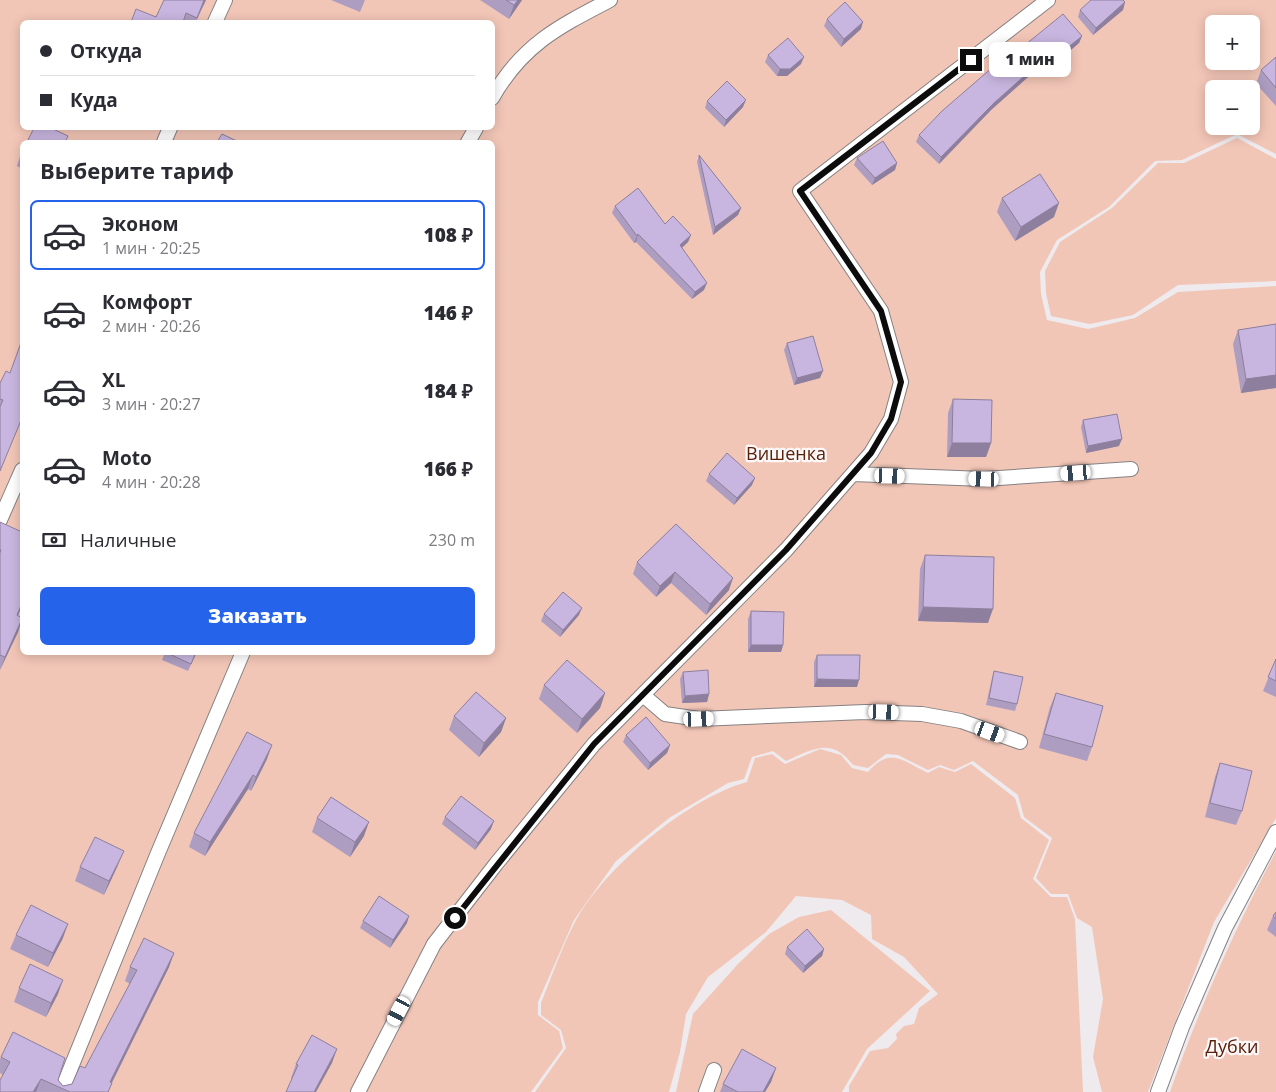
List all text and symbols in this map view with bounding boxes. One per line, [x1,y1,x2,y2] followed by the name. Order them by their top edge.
[1205,15,1260,135] map controls
[1205,15,1260,70] button: +
[70,38,142,64] text: Откуда
[988,42,1071,78] callout: 1 мин
[1005,48,1055,70] text: 1 мин
[960,49,982,71] route end
[1205,80,1260,135] button: −
[70,87,118,113] text: Куда
[40,155,234,185] text: Выберите тариф
[102,211,179,237] text: Эконом
[42,213,87,258] icon: car
[424,222,473,248] text: 108 ₽
[102,237,201,259] text: 1 мин · 20:25
[102,289,192,315] text: Комфорт
[42,291,87,336] icon: car
[424,300,473,326] text: 146 ₽
[102,315,201,337] text: 2 мин · 20:26
[102,367,125,393] text: XL
[42,369,87,414] icon: car
[424,378,473,404] text: 184 ₽
[102,393,201,415] text: 3 мин · 20:27
[746,441,826,465] park label: Вишенка
[102,445,152,471] text: Moto
[42,447,87,492] icon: car
[424,456,473,482] text: 166 ₽
[1060,464,1091,482] car
[874,468,905,484] car
[102,471,201,493] text: 4 мин · 20:28
[968,471,999,487] car
[40,526,68,554] icon: cash
[80,527,176,553] text: Наличные
[429,529,475,551] text: 230 m
[40,587,475,645] button: Заказать
[868,704,899,720] car
[683,711,714,727] car
[973,720,1006,744] car
[444,907,466,929] route start
[385,994,412,1028] car
[1206,1034,1258,1058] park label: Дубки

